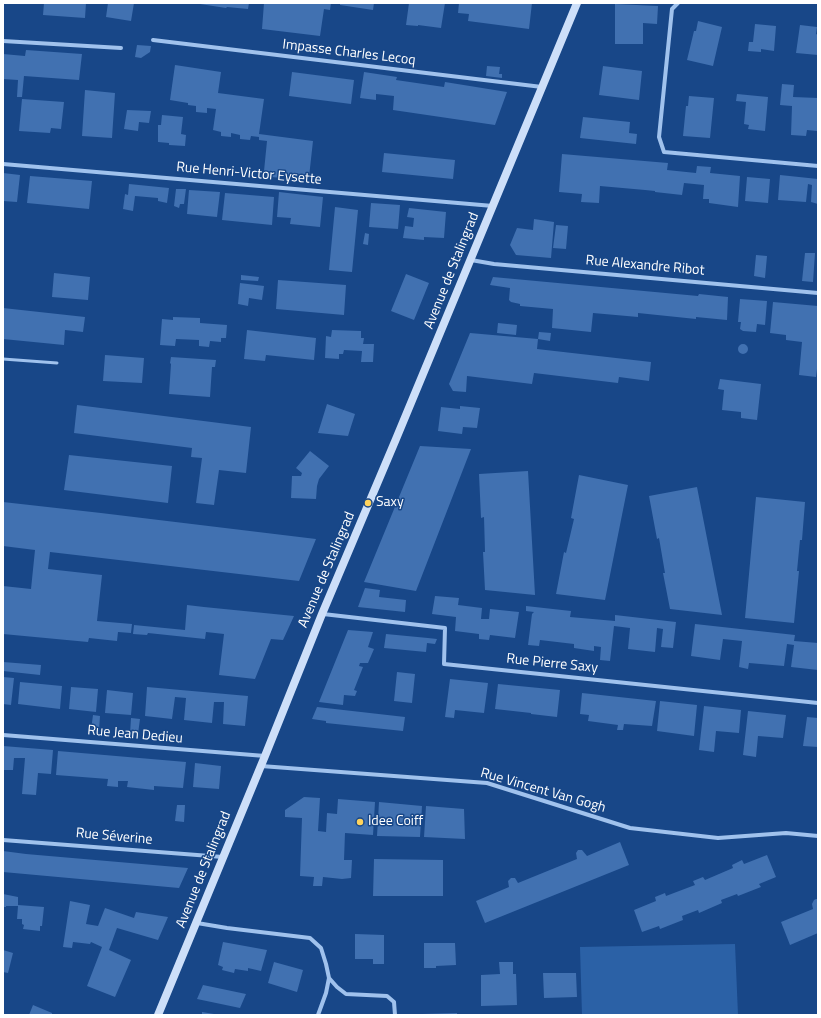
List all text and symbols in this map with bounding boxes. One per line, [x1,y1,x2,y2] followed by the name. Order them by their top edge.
[281,36,417,70] street label: Impasse Charles Lecoq
[176,159,322,189] street label: Rue Henri-Victor Eysette
[421,210,483,332] street label: Avenue de Stalingrad
[585,252,705,280] street label: Rue Alexandre Ribot
[376,495,404,511] place label: Saxy
[363,498,373,508] marker: Saxy
[295,510,359,630] street label: Avenue de Stalingrad
[505,651,599,677] street label: Rue Pierre Saxy
[87,722,183,748] street label: Rue Jean Dedieu
[478,765,608,817] street label: Rue Vincent Van Gogh
[173,809,235,931] street label: Avenue de Stalingrad
[368,814,423,830] place label: Idee Coiff
[355,817,365,827] marker: Idee Coiff
[75,825,153,849] street label: Rue Séverine

